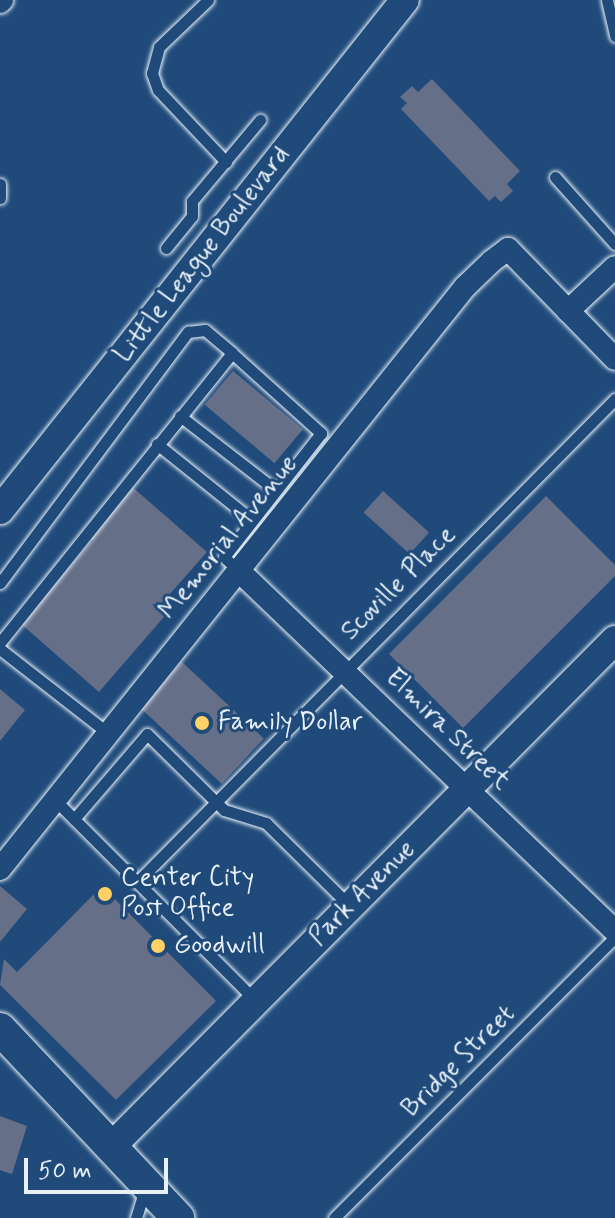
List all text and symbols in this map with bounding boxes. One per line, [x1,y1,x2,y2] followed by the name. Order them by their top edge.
[109,141,297,369] street label: Little League Boulevard
[154,451,304,625] street label: Memorial Avenue
[338,523,460,645] street label: Scoville Place
[378,663,516,797] street label: Elmira Street
[218,707,364,739] place label: Family Dollar
[193,714,211,732] marker: Family Dollar
[302,833,424,955] street label: Park Avenue
[121,863,255,924] place label: Center City Post Office
[96,885,114,903] marker: Center City Post Office
[174,930,265,962] place label: Goodwill
[149,937,167,955] marker: Goodwill
[395,998,523,1126] street label: Bridge Street
[28,1142,172,1192] scale bar
[38,1156,92,1187] text: 50 m

